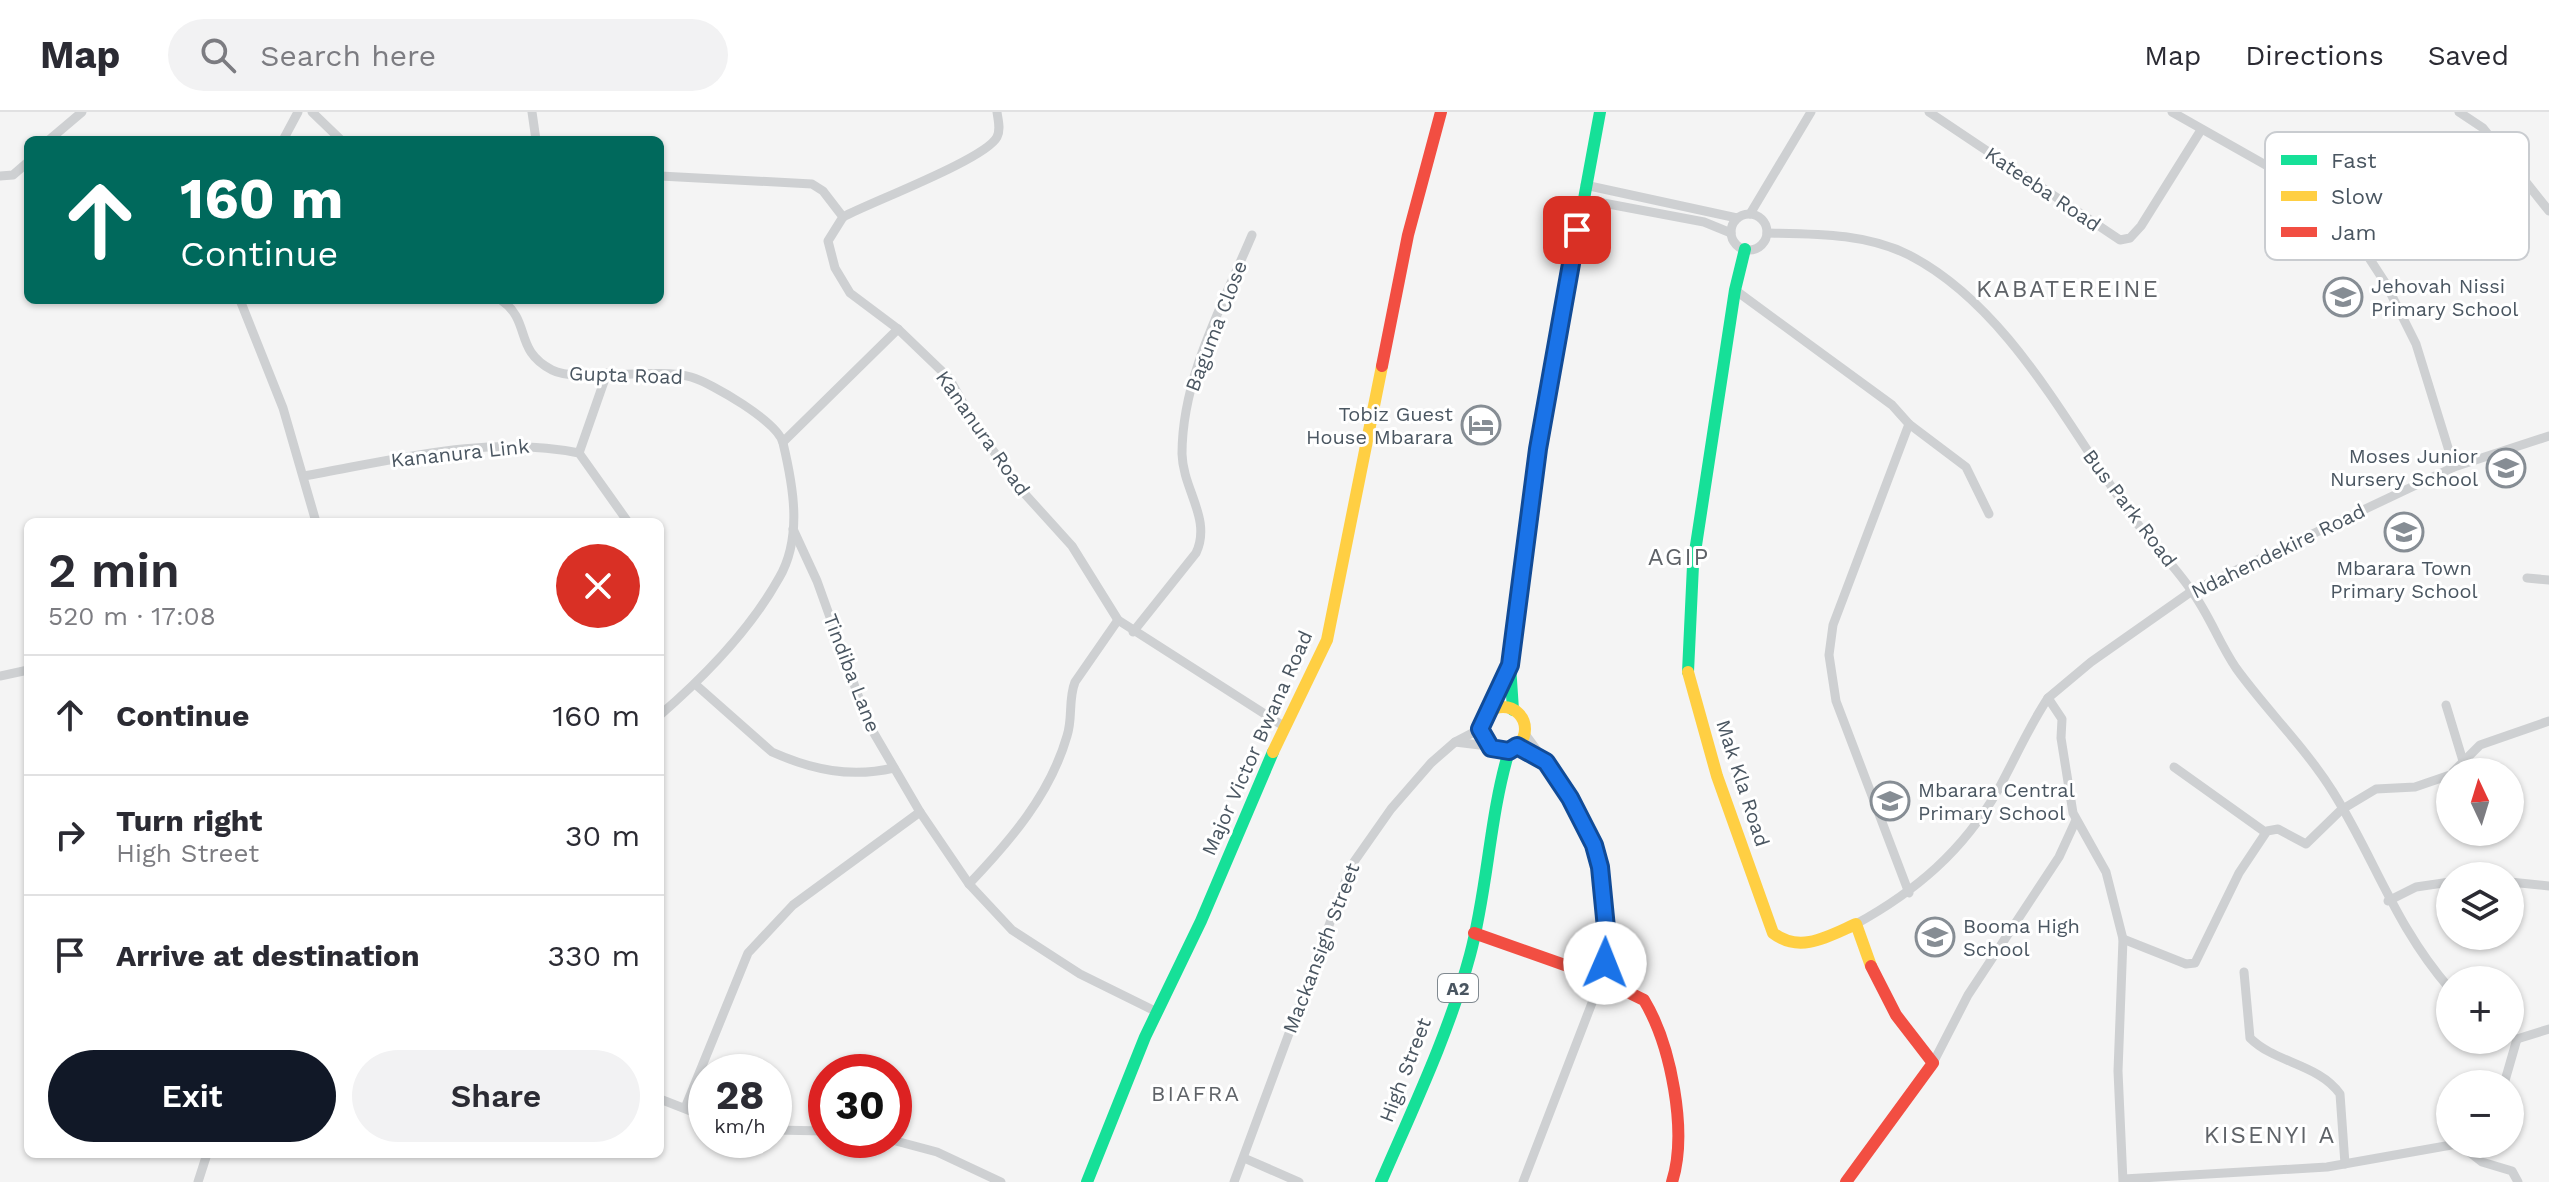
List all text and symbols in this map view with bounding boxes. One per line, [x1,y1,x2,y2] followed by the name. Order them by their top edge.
[168,19,728,91] search box
[40,33,120,77] text: Map
[196,33,240,77] icon: search
[260,38,436,73] text: Search here
[2144,39,2201,72] text: Map
[2245,39,2384,72] text: Directions
[2428,39,2509,72] text: Saved
[2265,132,2529,260] legend
[1981,142,2105,236] street label: Kateeba Road
[2331,148,2377,173] text: Fast
[180,166,343,232] text: 160 m
[48,168,152,272] icon: ahead
[2331,184,2383,209] text: Slow
[1543,196,1611,264] pin
[1555,208,1599,252] icon: arrive
[2331,220,2376,245] text: Jam
[180,233,338,275] text: Continue
[1180,257,1252,395] street label: Baguma Close
[2371,274,2518,321] place label: Jehovah Nissi Primary School
[1976,275,2160,303] district label: KABATEREINE
[2322,276,2364,318] school or university icon: Jehovah Nissi Primary School
[569,361,683,389] street label: Gupta Road
[931,366,1035,500] street label: Kananura Road
[1306,402,1454,449] place label: Tobiz Guest House Mbarara
[1460,404,1502,446] hotel icon: Tobiz Guest House Mbarara
[390,434,530,472] street label: Kananura Link
[2078,444,2182,572] street label: Bus Park Road
[2330,444,2478,491] place label: Moses Junior Nursery School
[2485,447,2527,489] school or university icon: Moses Junior Nursery School
[2187,498,2369,604] street label: Ndahendekire Road
[2383,511,2425,553] school or university icon: Mbarara Town Primary School
[48,542,180,599] text: 2 min
[1648,543,1710,571] district label: AGIP
[556,544,640,628] button: close
[2330,556,2478,603] place label: Mbarara Town Primary School
[48,601,216,631] text: 520 m · 17:08
[818,610,886,736] street label: Tindiba Lane
[1196,627,1318,859] street label: Major Victor Bwana Road
[48,693,92,737] icon: ahead
[116,698,249,733] text: Continue
[553,698,640,733] text: 160 m
[1711,717,1775,849] street label: Mak Kla Road
[2436,758,2524,846] north arrow
[2436,758,2524,1158] map controls
[1918,778,2075,825] place label: Mbarara Central Primary School
[1869,780,1911,822] school or university icon: Mbarara Central Primary School
[116,803,262,838] text: Turn right
[48,813,92,857] icon: right
[565,818,640,853] text: 30 m
[116,838,259,868] text: High Street
[1278,859,1365,1036] street label: Mackansigh Street
[2436,862,2524,950] button: layers
[1963,914,2080,961] place label: Booma High School
[1914,916,1956,958] school or university icon: Booma High School
[1563,921,1647,1005] position arrow
[48,933,92,977] icon: arrive
[116,938,420,973] text: Arrive at destination
[548,938,640,973] text: 330 m
[2436,966,2524,1054] button: +
[1438,974,1478,1002] road number: A2
[1374,1014,1436,1126] street label: High Street
[48,1050,336,1142] button: Exit
[352,1050,640,1142] button: Share
[808,1054,912,1158] speed limit sign: 30
[2436,1070,2524,1158] button: −
[716,1072,764,1119] text: 28
[1151,1081,1241,1106] district label: BIAFRA
[714,1114,766,1138] text: km/h
[2204,1121,2336,1149] district label: KISENYI A

